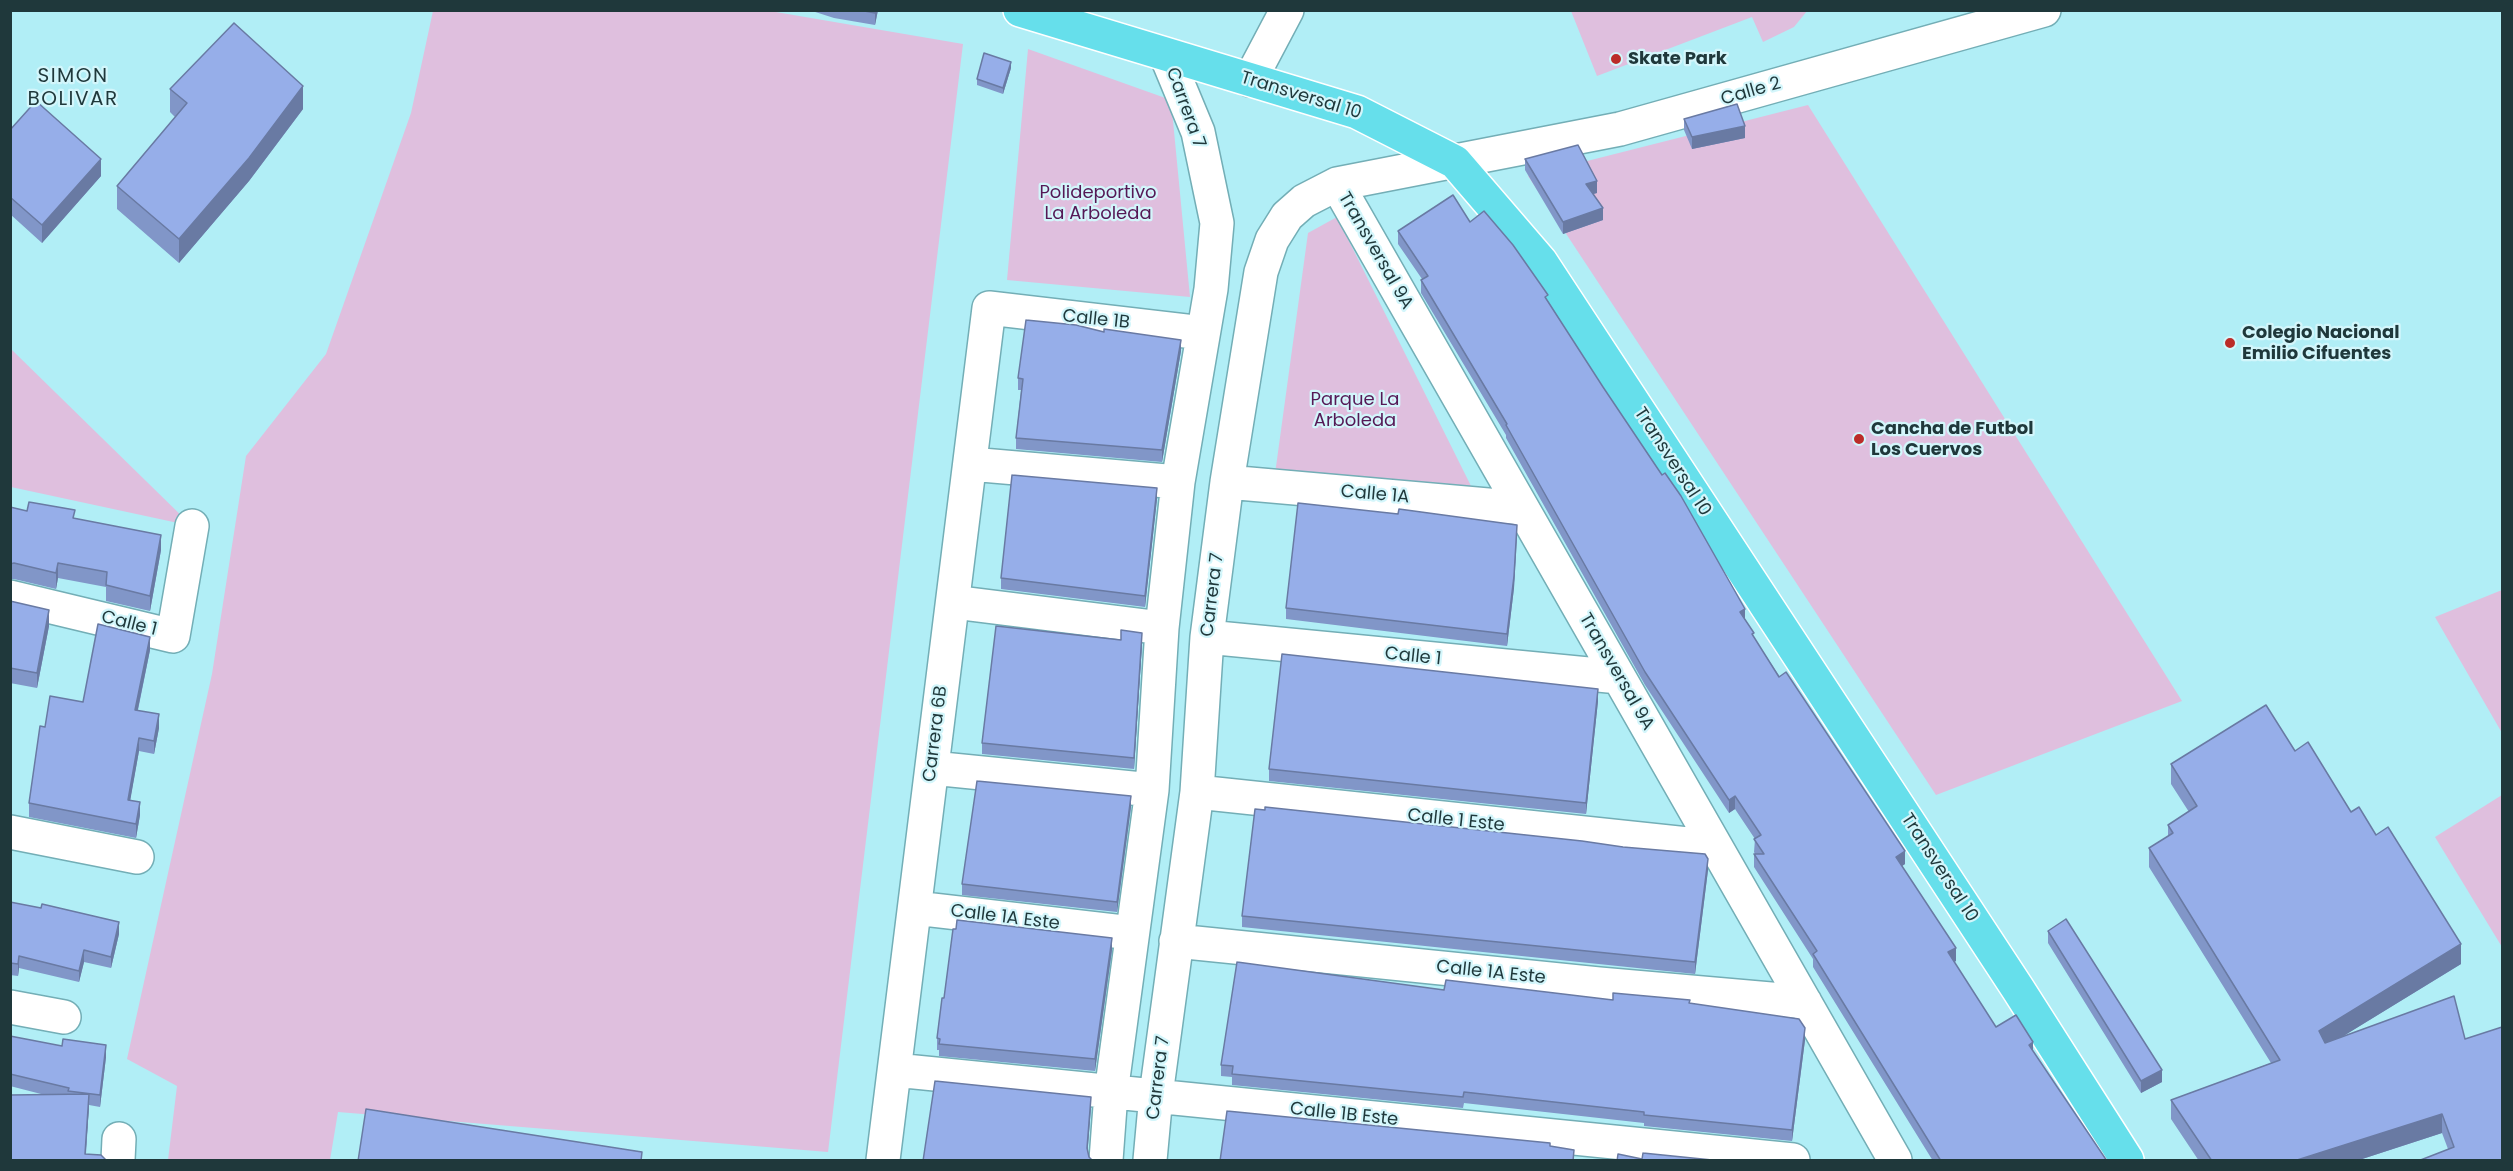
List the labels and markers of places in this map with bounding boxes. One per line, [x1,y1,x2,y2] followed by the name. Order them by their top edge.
[1628,48,1727,70] place label: Skate Park
[1609,52,1623,66] marker: Skate Park
[2242,322,2399,364] place label: Colegio Nacional Emilio Cifuentes
[2223,336,2237,350] marker: Colegio Nacional Emilio Cifuentes
[1871,418,2034,460] place label: Cancha de Futbol Los Cuervos
[1852,432,1866,446] marker: Cancha de Futbol Los Cuervos

